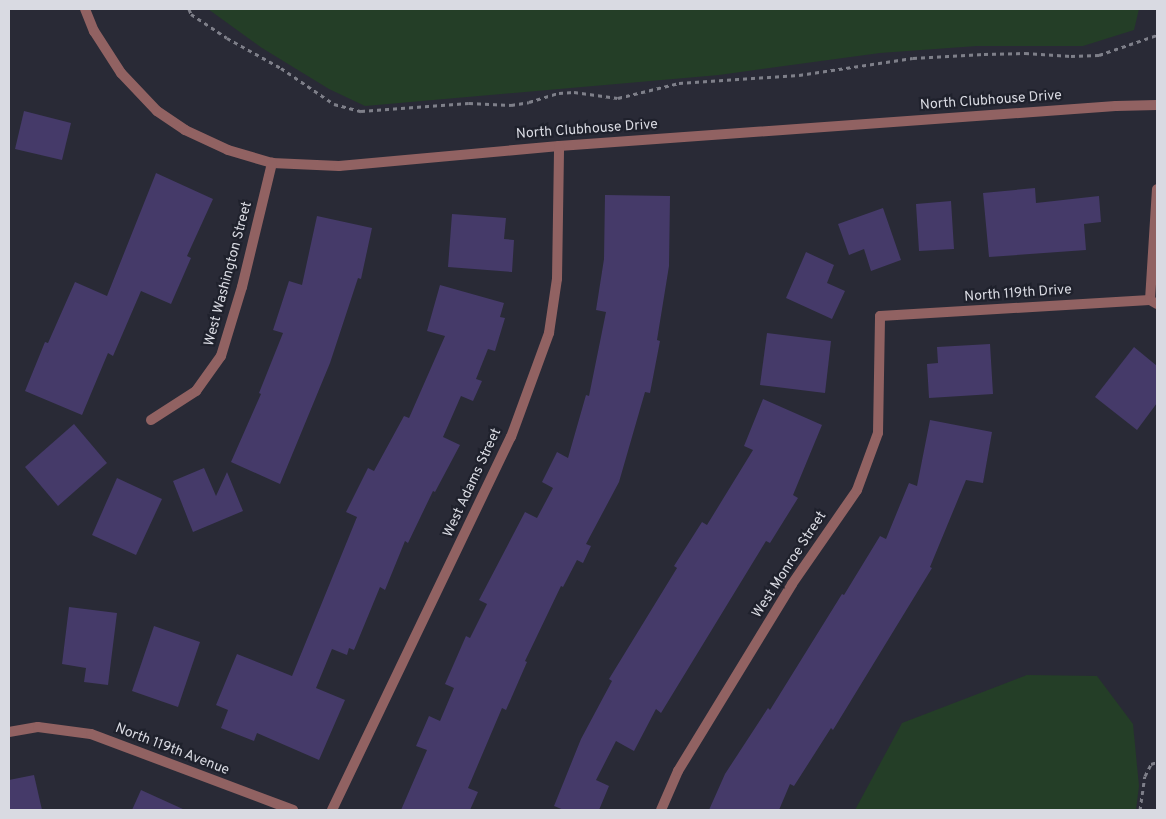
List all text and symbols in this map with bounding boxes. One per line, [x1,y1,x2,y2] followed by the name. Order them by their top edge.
[919,88,1063,114] street label: North Clubhouse Drive
[515,117,659,143] street label: North Clubhouse Drive
[202,200,256,348] street label: West Washington Street
[964,282,1072,306] street label: North 119th Drive
[440,426,506,540] street label: West Adams Street
[749,509,831,621] street label: West Monroe Street
[112,720,232,780] street label: North 119th Avenue

